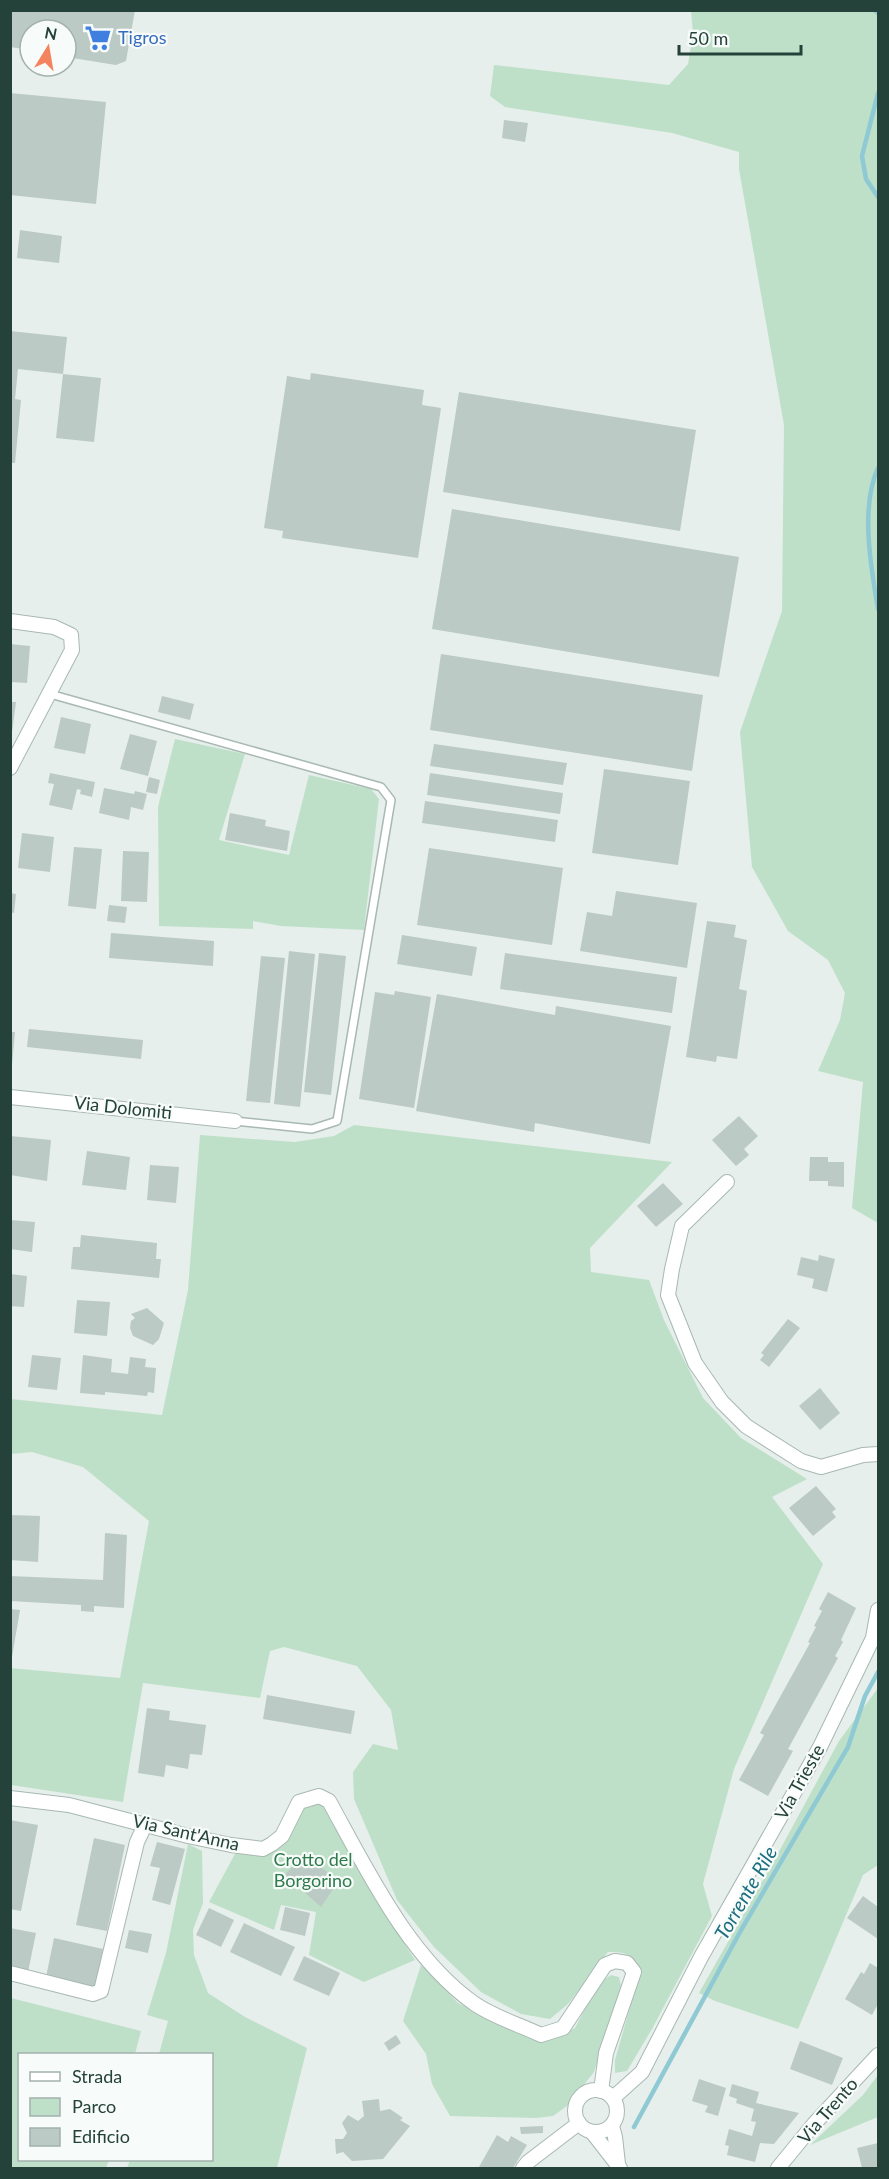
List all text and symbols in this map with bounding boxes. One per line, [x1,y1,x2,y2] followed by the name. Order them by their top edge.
[18,18,78,78] north arrow
[679,18,800,56] scale bar
[43,22,59,43] text: N
[83,23,113,53] supermarket icon: Tigros
[118,26,167,48] place label: Tigros
[688,27,728,49] text: 50 m
[73,1091,173,1123] street label: Via Dolomiti
[770,1740,829,1823] street label: Via Trieste
[131,1809,242,1855] street label: Via Sant'Anna
[709,1842,781,1943] water label: Torrente Rile
[273,1848,353,1891] park label: Crotto del Borgorino
[18,2053,213,2161] legend
[72,2065,122,2087] text: Strada
[793,2073,862,2148] street label: Via Trento
[72,2095,116,2117] text: Parco
[72,2125,130,2147] text: Edificio

